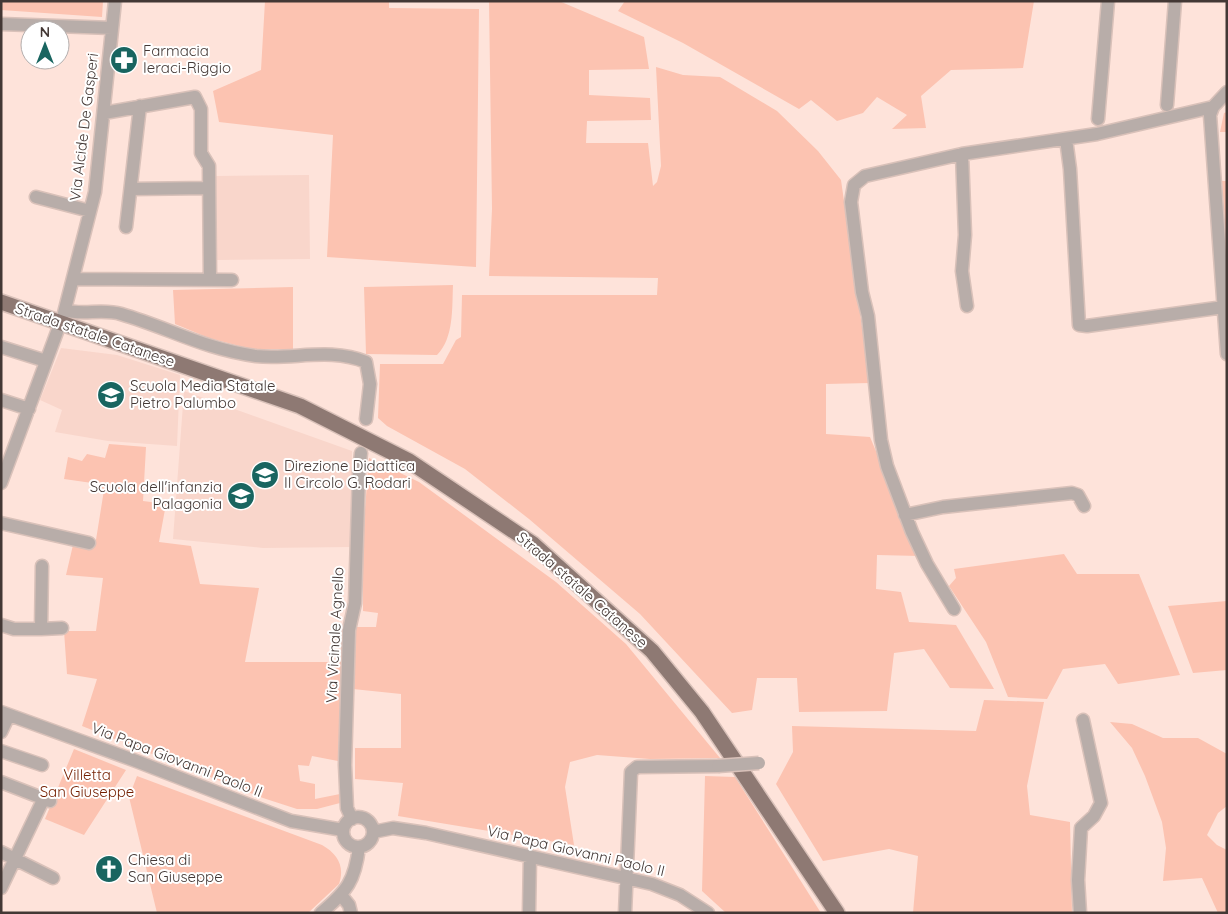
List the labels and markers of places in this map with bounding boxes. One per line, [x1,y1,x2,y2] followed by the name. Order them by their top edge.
[143,41,231,77] place label: Farmacia Ieraci-Riggio
[109,45,139,75] pharmacy icon: Farmacia Ieraci-Riggio
[130,376,275,412] place label: Scuola Media Statale Pietro Palumbo
[96,380,126,410] school or university icon: Scuola Media Statale Pietro Palumbo
[284,456,415,492] place label: Direzione Didattica II Circolo G. Rodari
[250,460,280,490] school or university icon: Direzione Didattica II Circolo G. Rodari
[90,477,222,513] place label: Scuola dell'infanzia Palagonia
[226,481,256,511] school or university icon: Scuola dell'infanzia Palagonia
[128,850,223,886] place label: Chiesa di San Giuseppe
[94,854,124,884] church icon: Chiesa di San Giuseppe

